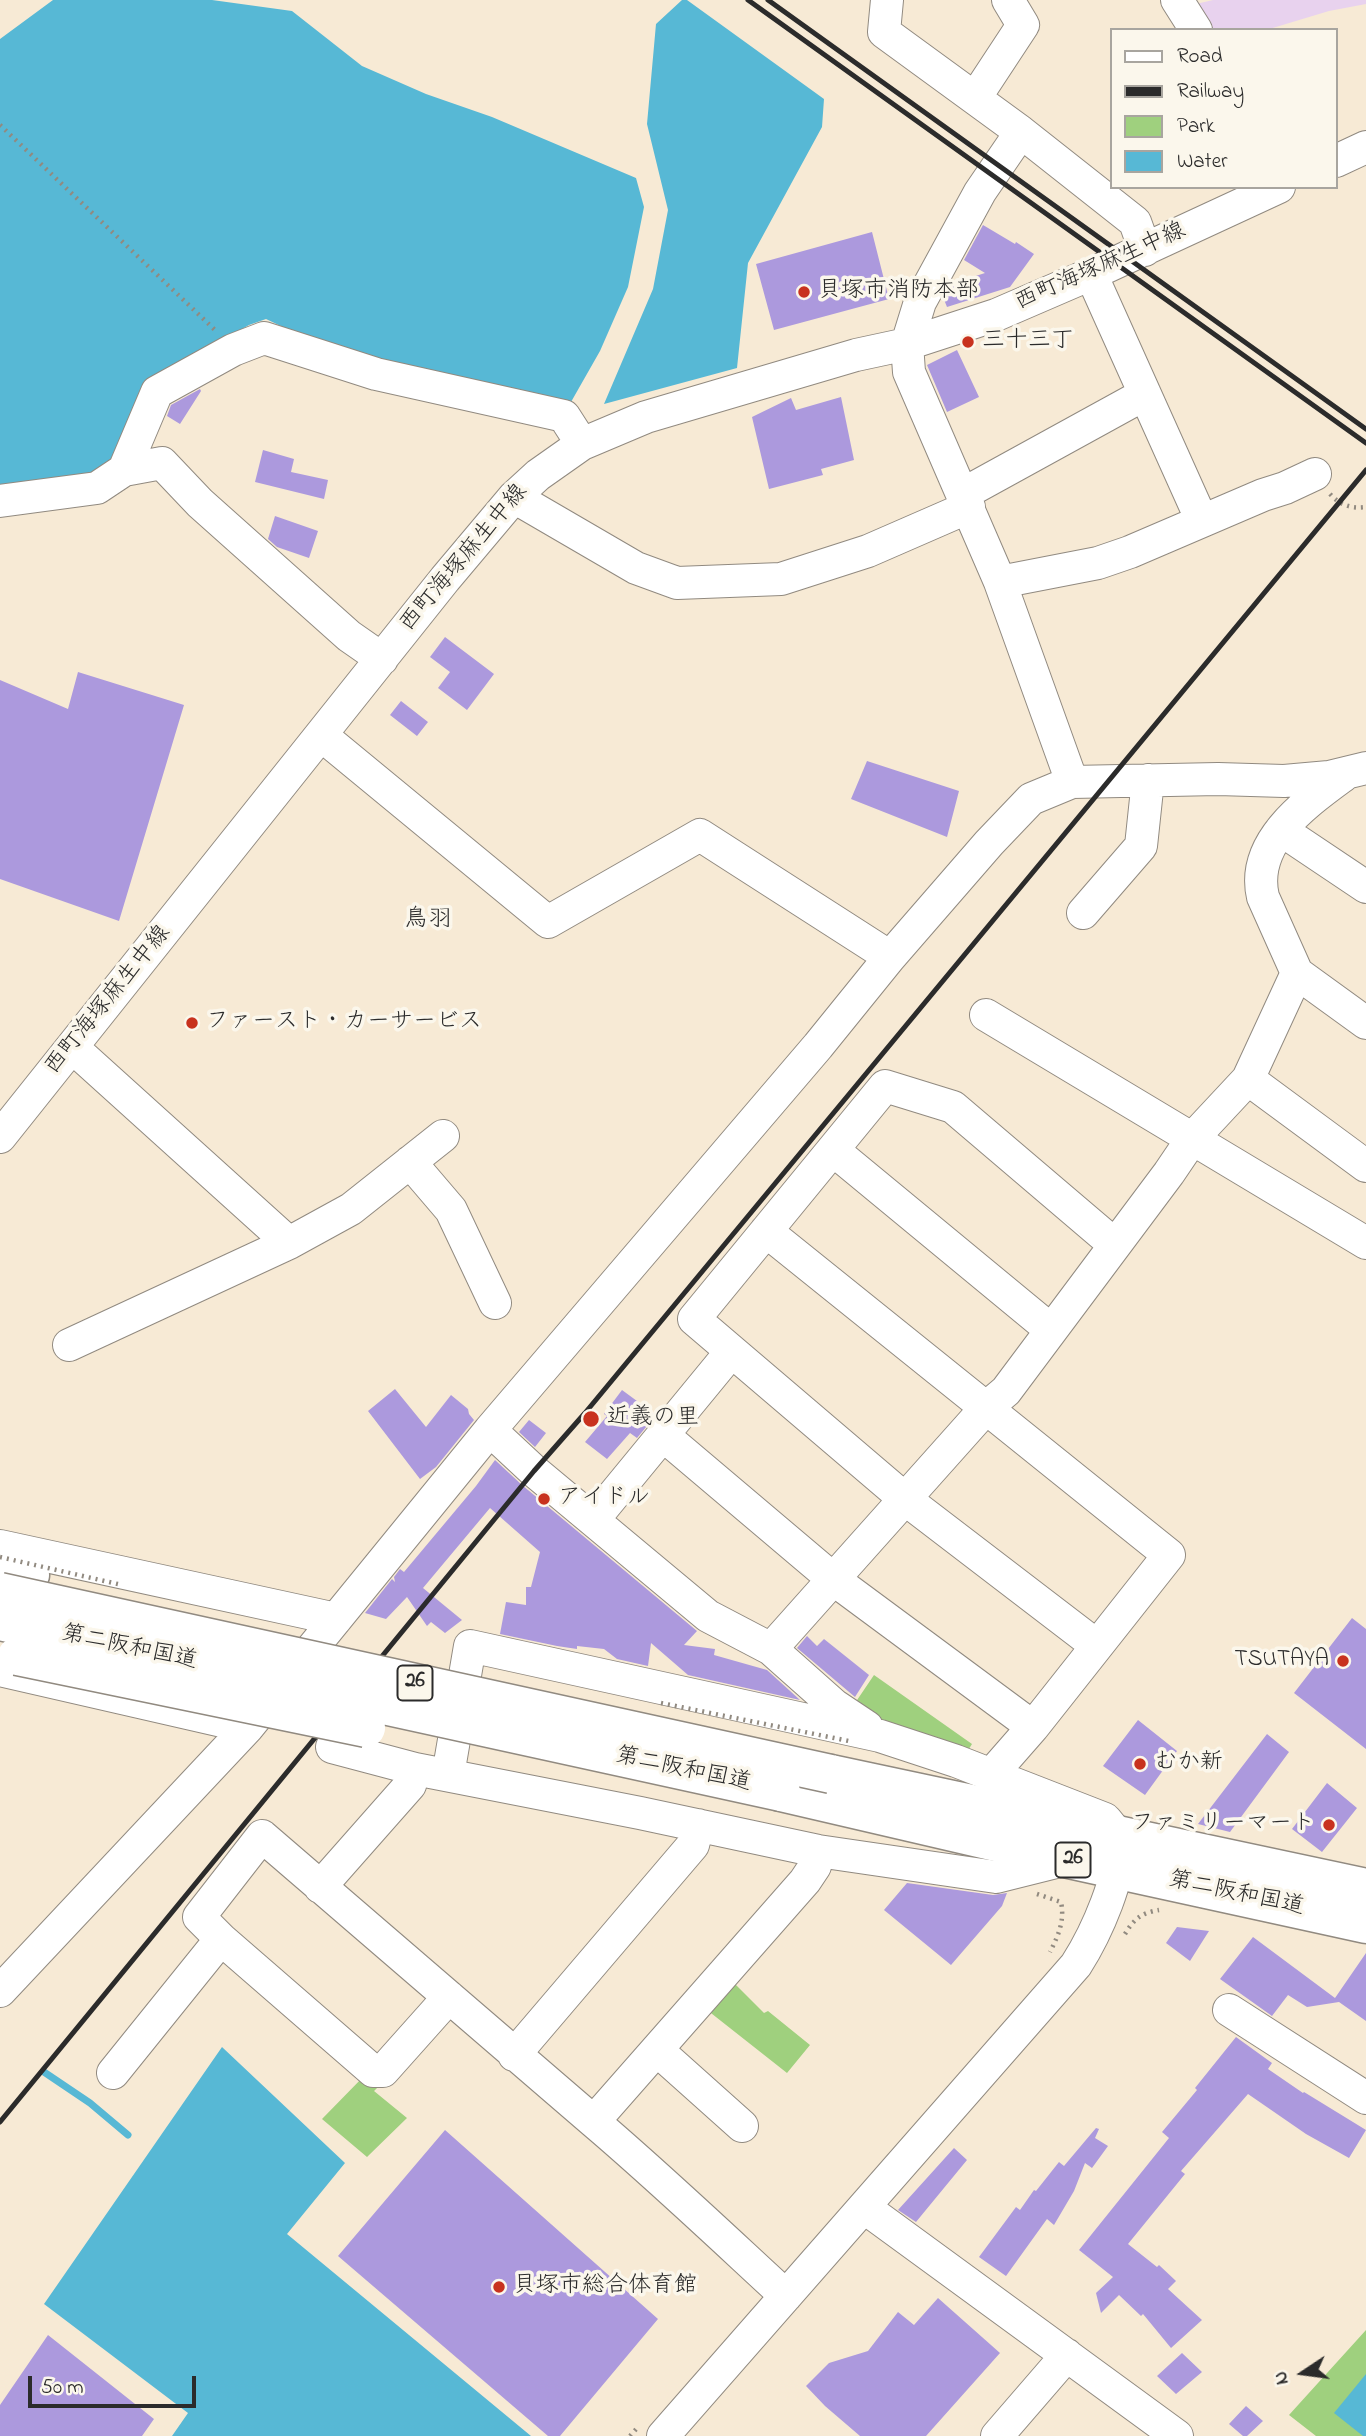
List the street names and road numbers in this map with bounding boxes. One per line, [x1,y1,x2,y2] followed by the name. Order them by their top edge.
[1011,218,1191,318] street label: 西町海塚麻生中線
[395,480,535,638] street label: 西町海塚麻生中線
[40,921,178,1081] street label: 西町海塚麻生中線
[59,1621,199,1677] street label: 第二阪和国道
[398,1666,432,1700] road number: 26
[613,1743,753,1799] street label: 第二阪和国道
[1056,1842,1090,1878] road number: 26
[1166,1867,1306,1923] street label: 第二阪和国道

